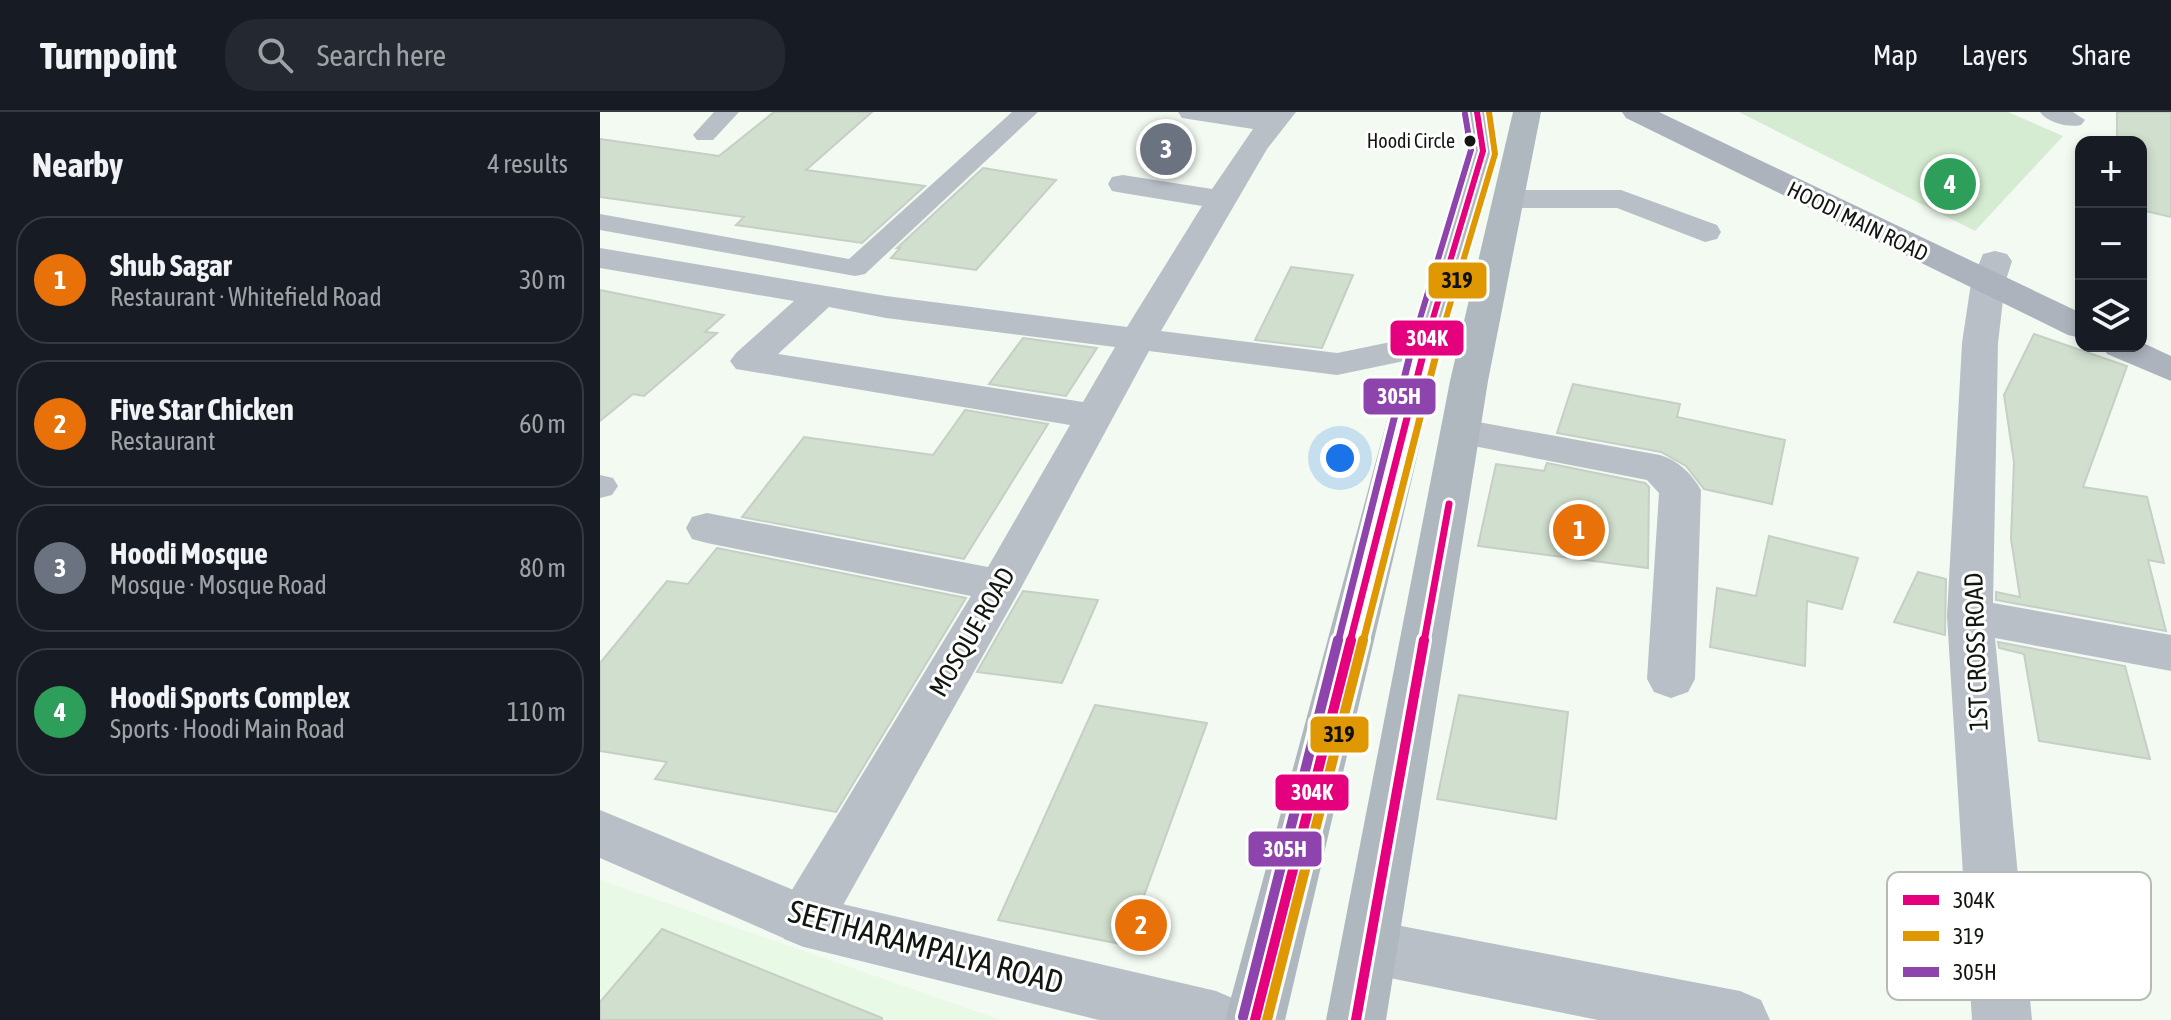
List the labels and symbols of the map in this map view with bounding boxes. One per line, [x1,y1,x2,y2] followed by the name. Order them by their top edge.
[1140,119,1192,179] pin: 3
[1367,129,1455,152] place label: Hoodi Circle
[1462,133,1478,149] marker: Hoodi Circle
[1924,154,1976,214] pin: 4
[1783,176,1933,266] street label: HOODI MAIN ROAD
[1427,261,1488,300] line badge: 319
[1441,267,1473,293] text: 319
[1389,319,1465,357] line badge: 304K
[1406,325,1448,351] text: 304K
[1362,377,1437,416] line badge: 305H
[1377,383,1421,409] text: 305H
[1320,438,1360,478] your location
[1553,500,1605,560] pin: 1
[923,562,1021,702] street label: MOSQUE ROAD
[1958,572,1994,732] street label: 1ST CROSS ROAD
[1309,715,1370,754] line badge: 319
[1323,721,1355,747] text: 319
[1274,773,1350,812] line badge: 304K
[1291,779,1333,805] text: 304K
[1247,830,1323,868] line badge: 305H
[1263,836,1307,862] text: 305H
[1887,872,2151,1000] legend
[1953,887,1995,913] text: 304K
[785,892,1068,1001] street label: SEETHARAMPALYA ROAD
[1115,895,1167,955] pin: 2
[1953,923,1984,949] text: 319
[1953,959,1997,985] text: 305H

